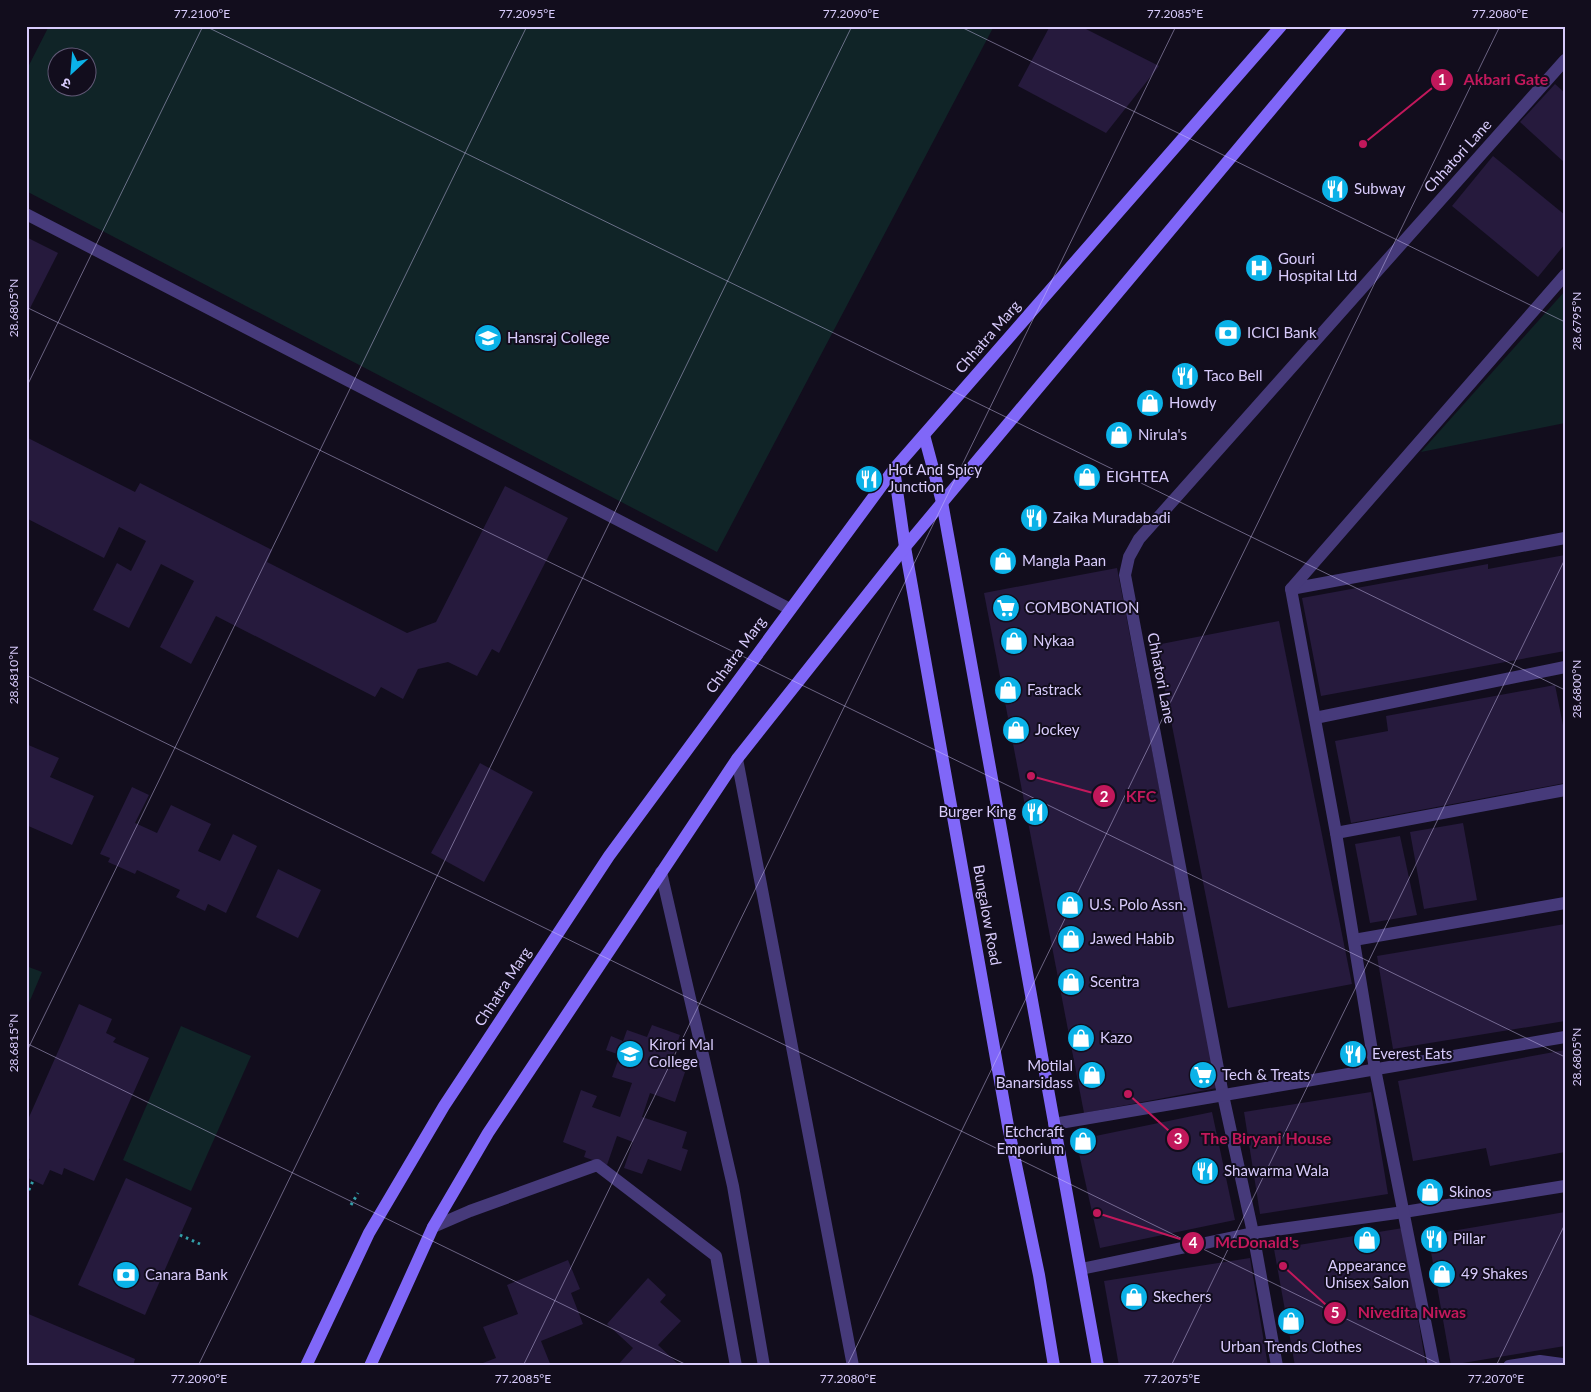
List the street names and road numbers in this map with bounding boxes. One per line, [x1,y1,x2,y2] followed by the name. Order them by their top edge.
[1420,115,1495,196] street label: Chhatori Lane
[951,296,1024,376] street label: Chhatra Marg
[701,612,769,696] street label: Chhatra Marg
[1144,631,1180,725] street label: Chhatori Lane
[970,863,1006,967] street label: Bungalow Road
[470,943,534,1029] street label: Chhatra Marg

